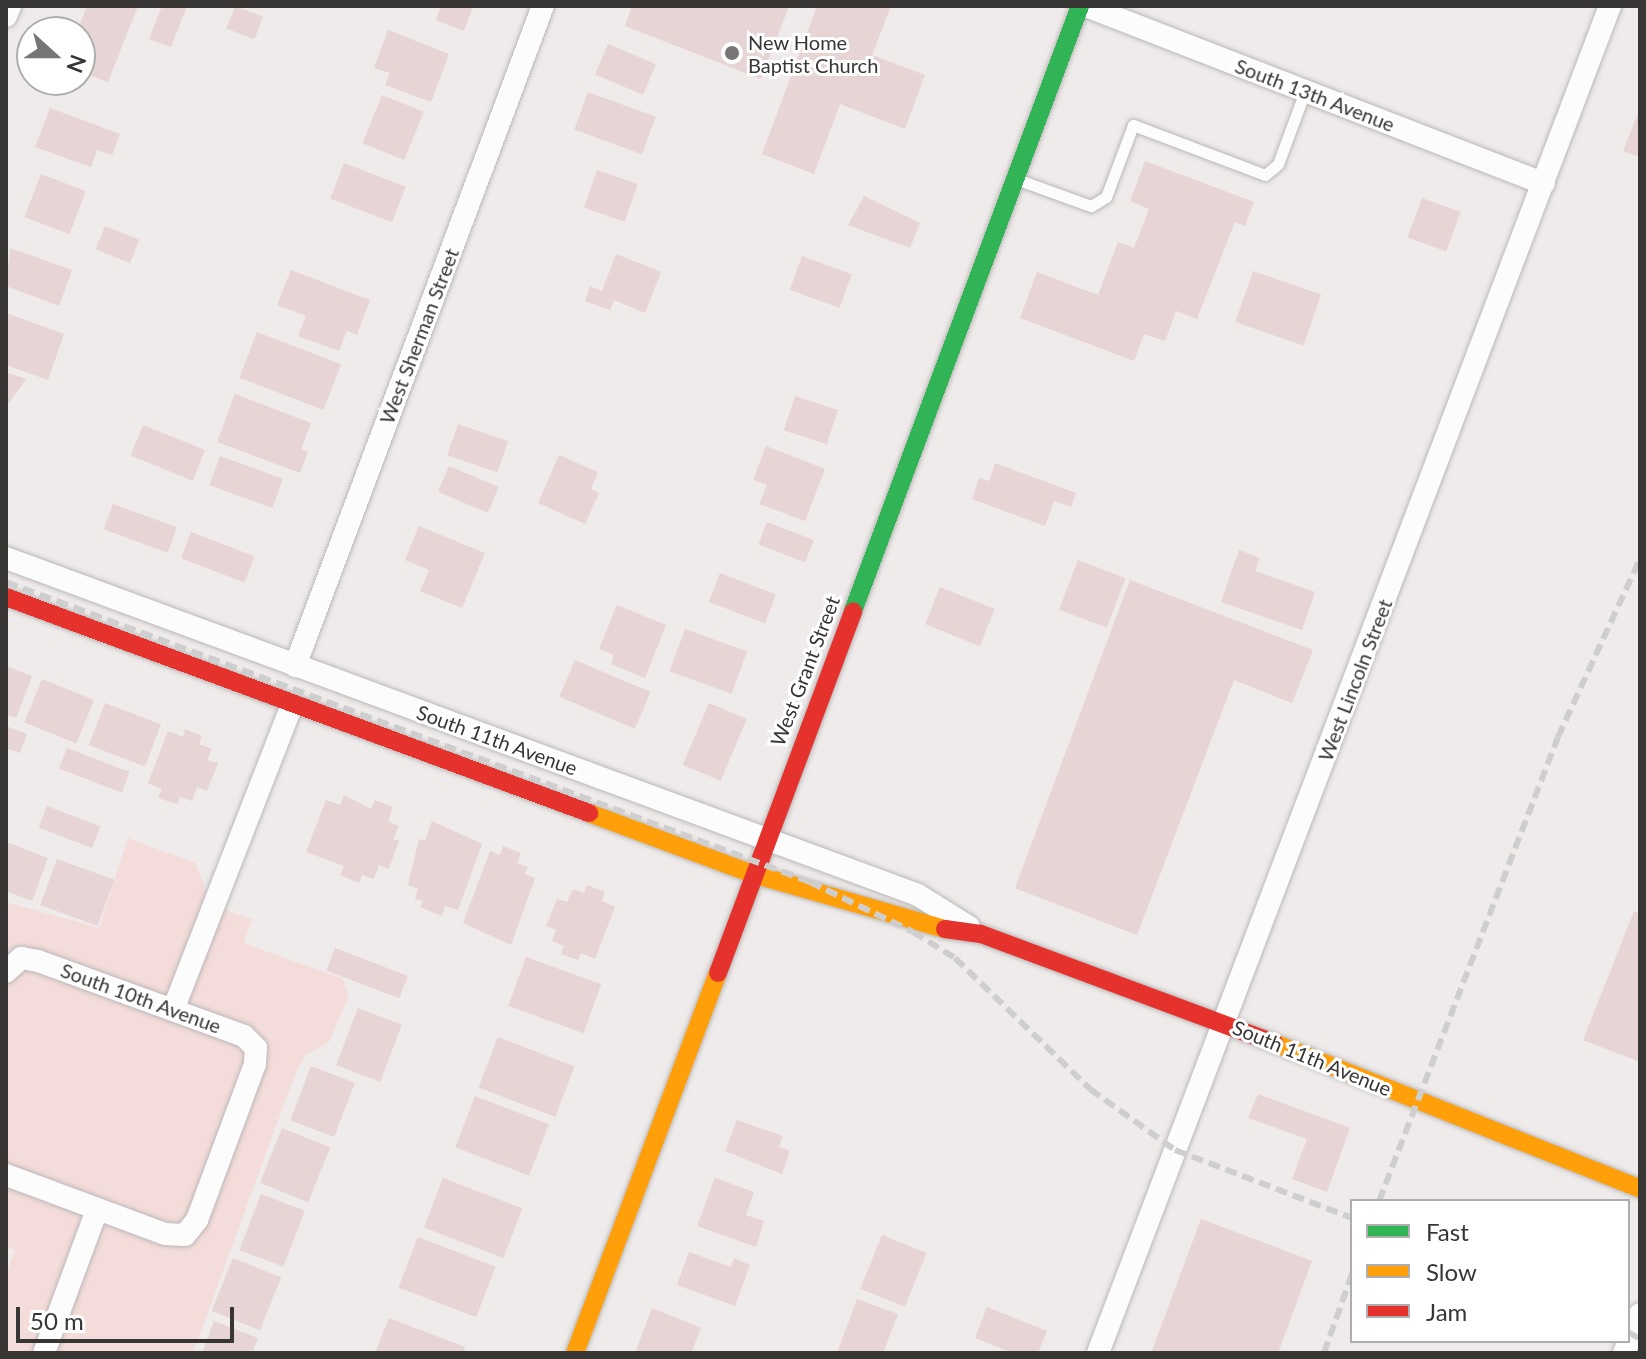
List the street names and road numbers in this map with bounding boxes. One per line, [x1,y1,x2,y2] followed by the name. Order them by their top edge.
[1232,53,1398,137] street label: South 13th Avenue
[374,245,464,427] street label: West Sherman Street
[765,593,845,749] street label: West Grant Street
[1313,596,1397,764] street label: West Lincoln Street
[413,700,581,780] street label: South 11th Avenue
[57,958,225,1038] street label: South 10th Avenue
[1229,1015,1395,1101] street label: South 11th Avenue

